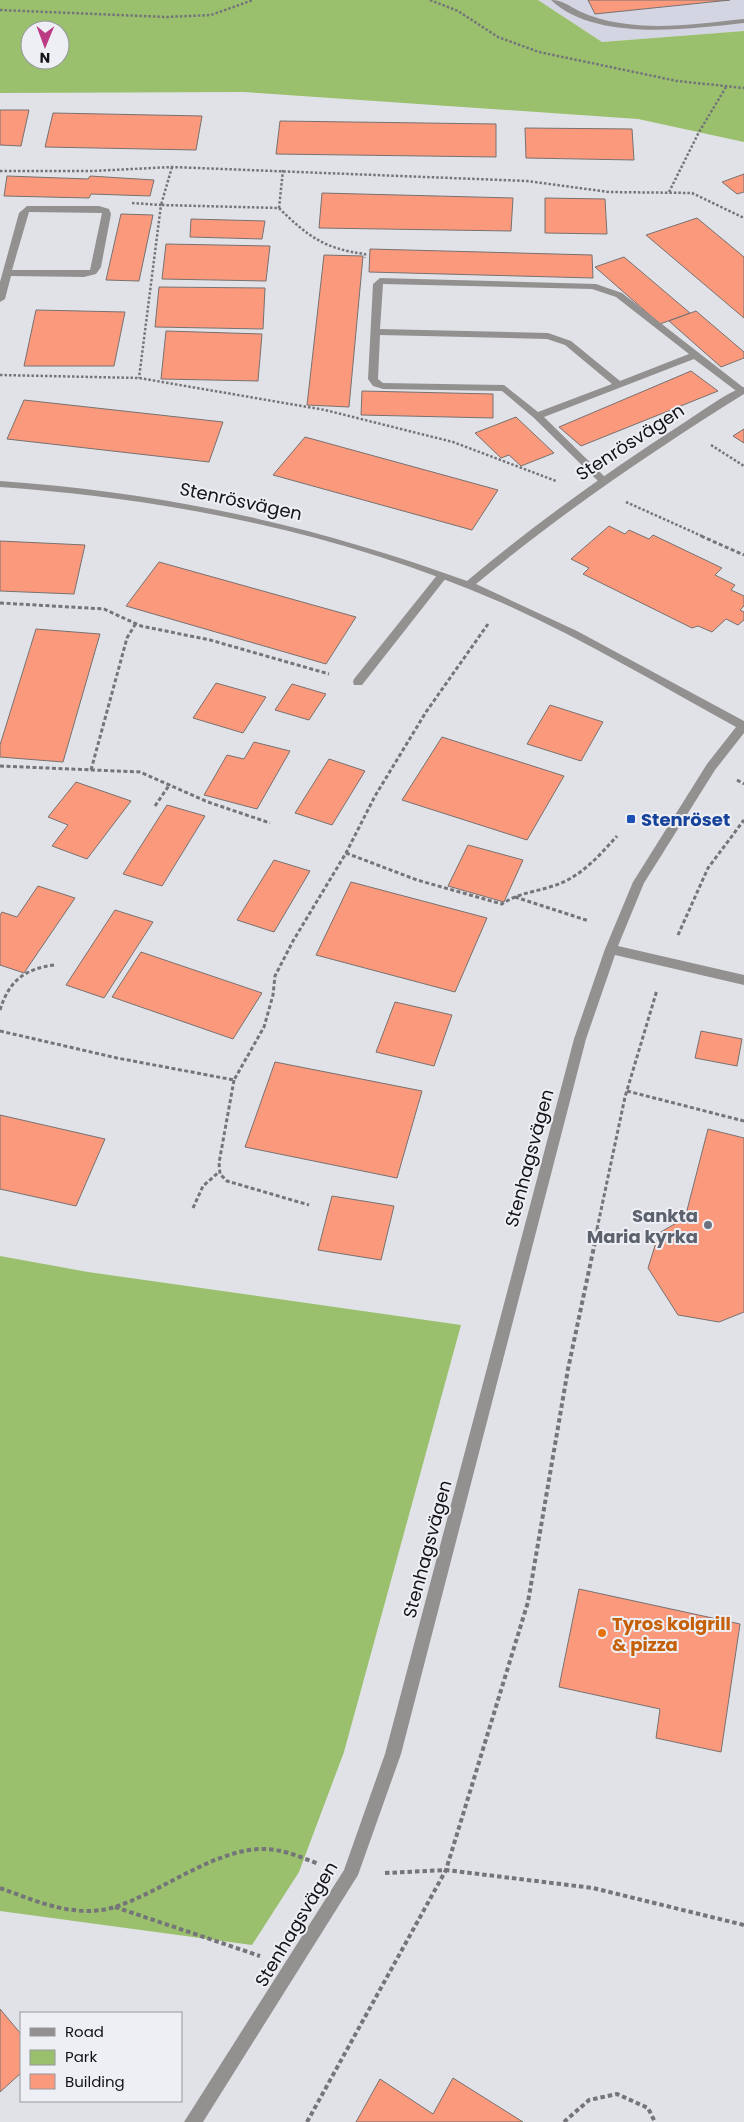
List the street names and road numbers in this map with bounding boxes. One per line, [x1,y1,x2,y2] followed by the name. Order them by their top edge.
[571,398,689,486] street label: Stenrösvägen
[177,476,305,526] street label: Stenrösvägen
[499,1086,559,1230] street label: Stenhagsvägen
[397,1477,457,1621] street label: Stenhagsvägen
[249,1857,343,1991] street label: Stenhagsvägen

